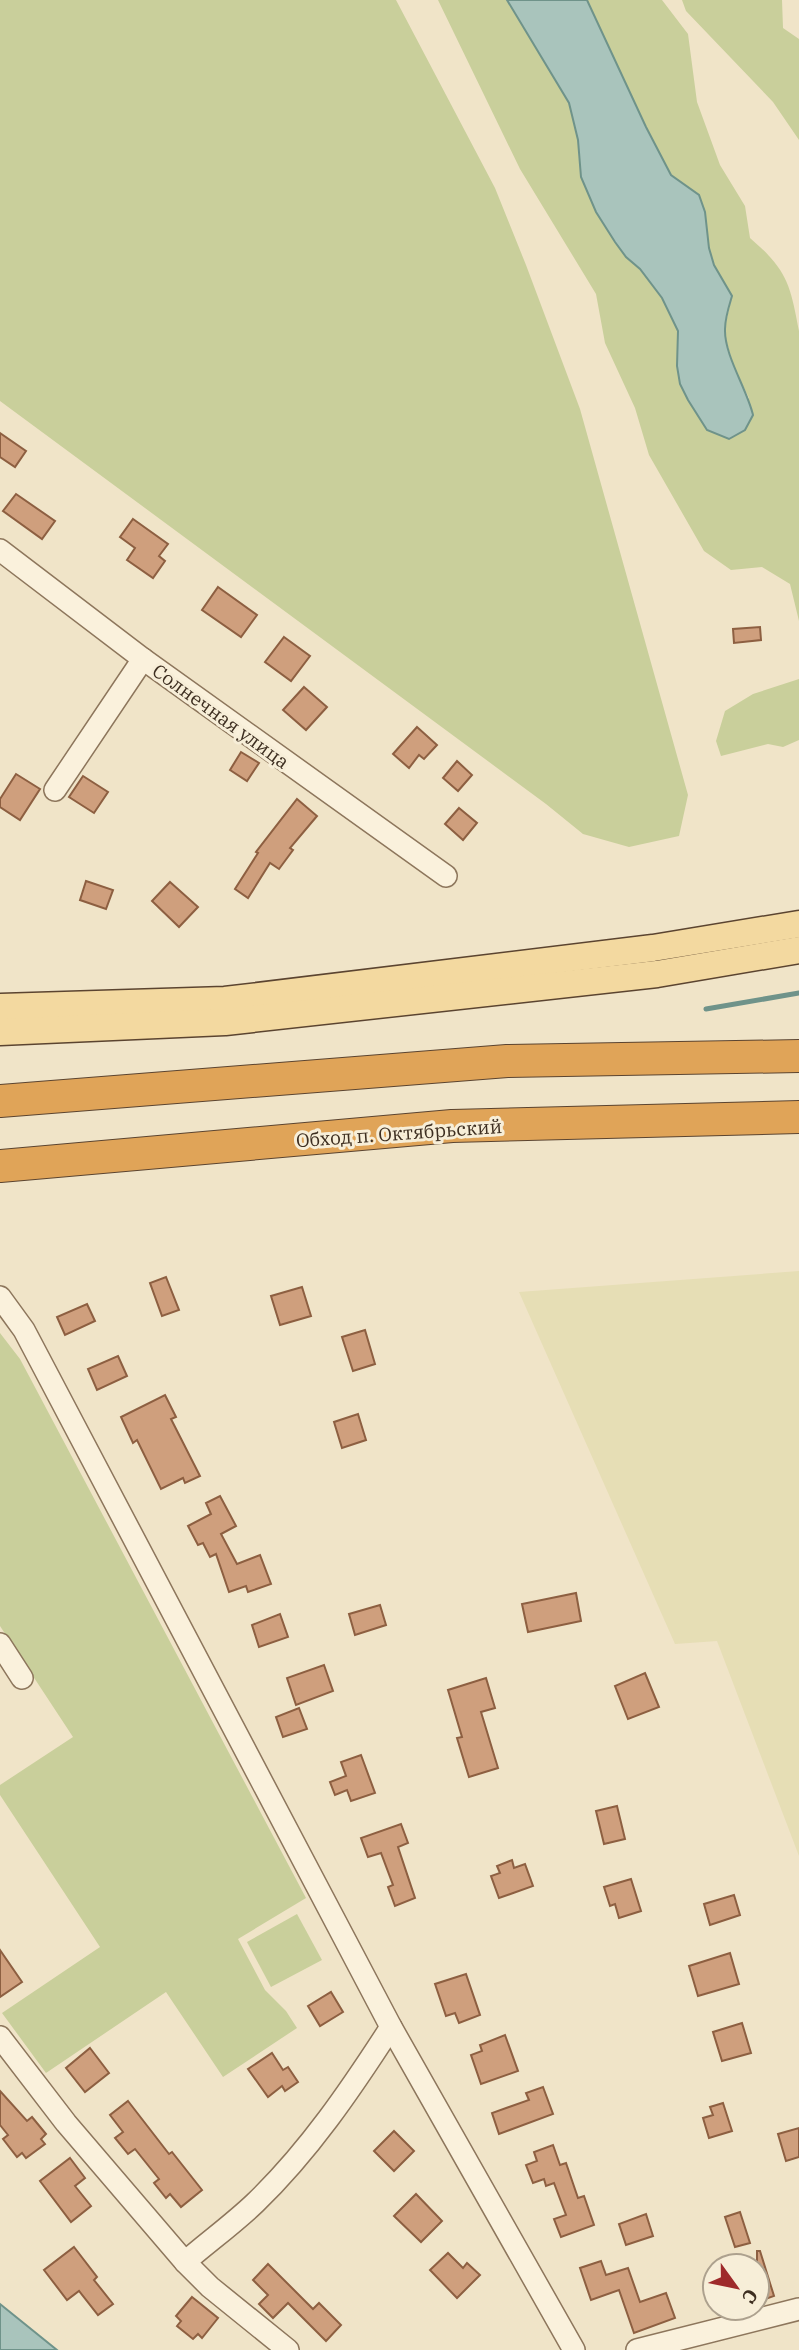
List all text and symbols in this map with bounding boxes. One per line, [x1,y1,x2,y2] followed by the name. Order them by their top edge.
[148,658,294,774] street label: Солнечная улица
[295,1114,503,1152] street label: Обход п. Октябрьский
[701,2252,771,2322] north arrow
[737,2284,764,2308] text: С

